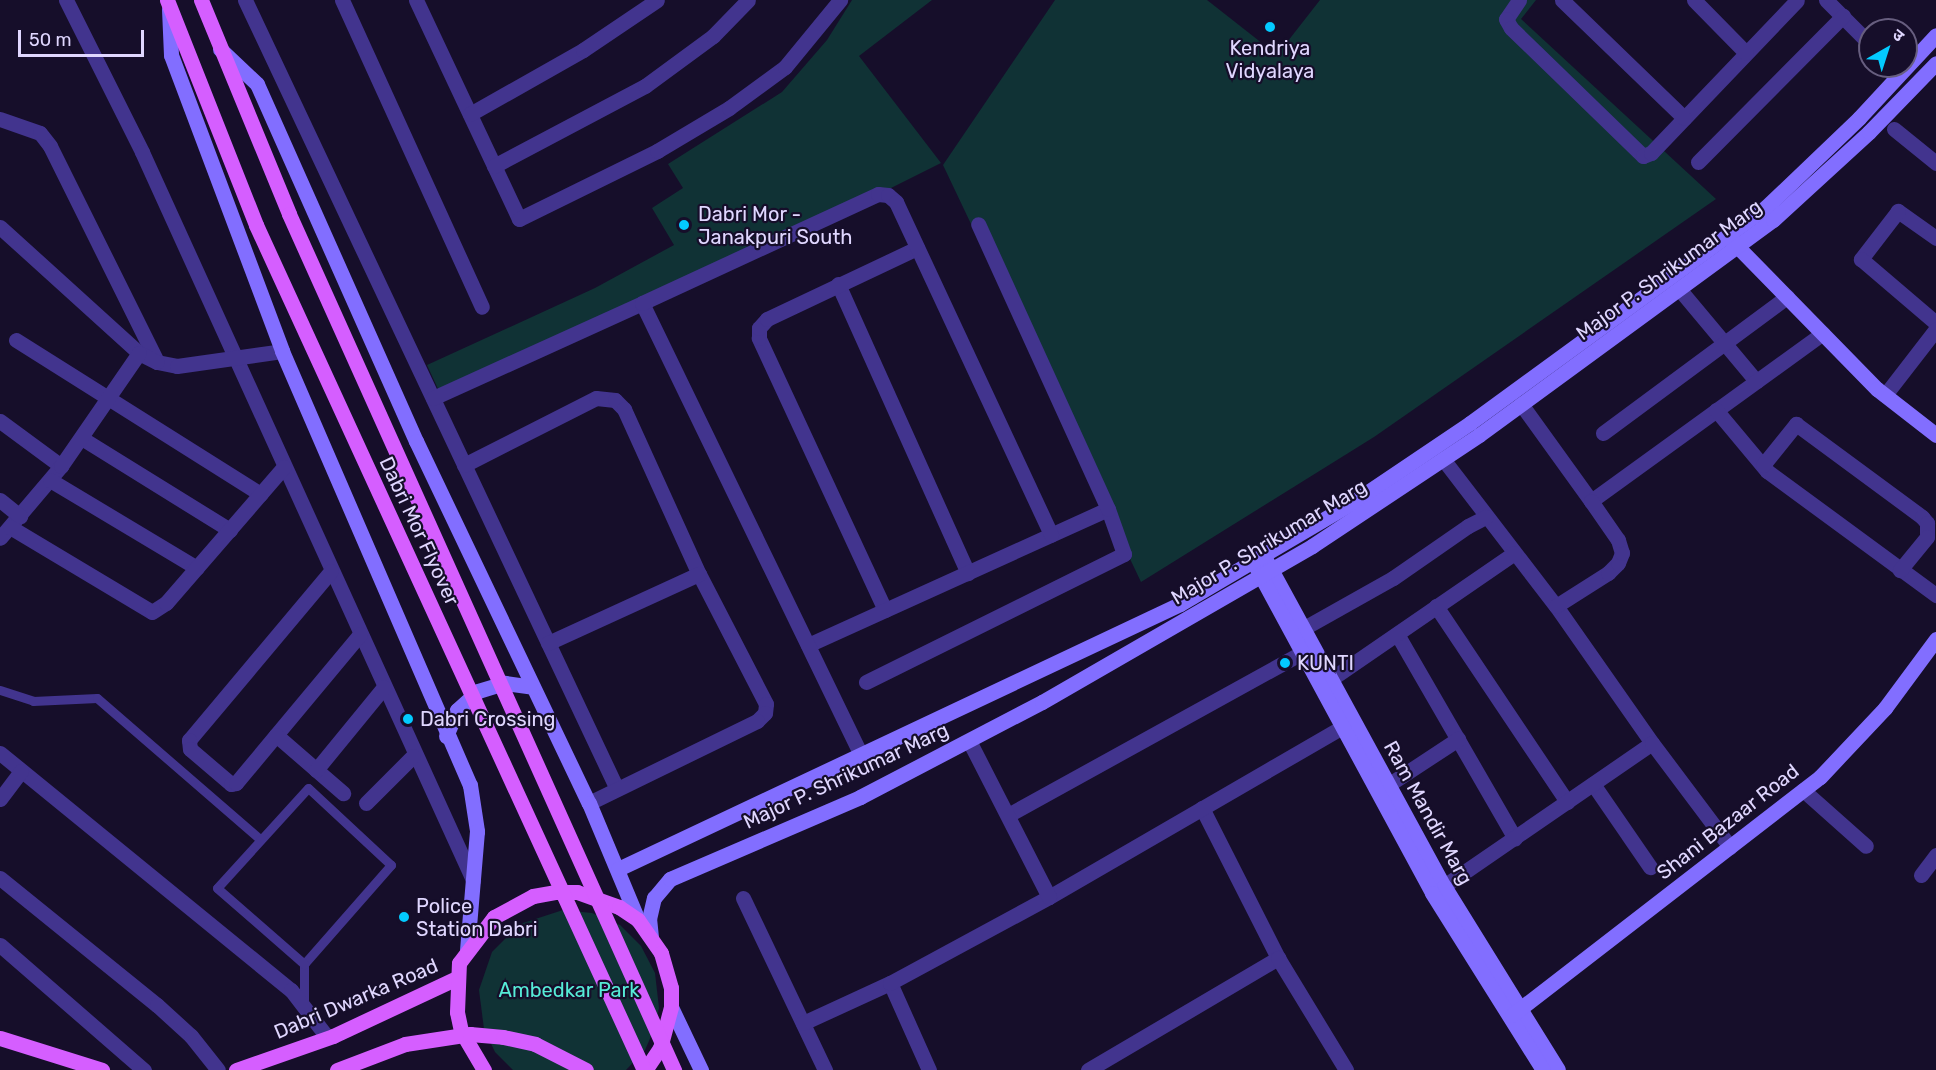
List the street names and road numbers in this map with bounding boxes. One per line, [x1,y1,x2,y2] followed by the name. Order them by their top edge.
[1571,194,1767,346] street label: Major P. Shrikumar Marg
[374,453,464,609] street label: Dabri Mor Flyover
[1167,474,1371,610] street label: Major P. Shrikumar Marg
[739,718,953,834] street label: Major P. Shrikumar Marg
[1378,737,1478,889] street label: Ram Mandir Marg
[1652,759,1804,885] street label: Shani Bazaar Road
[270,954,442,1044] street label: Dabri Dwarka Road

